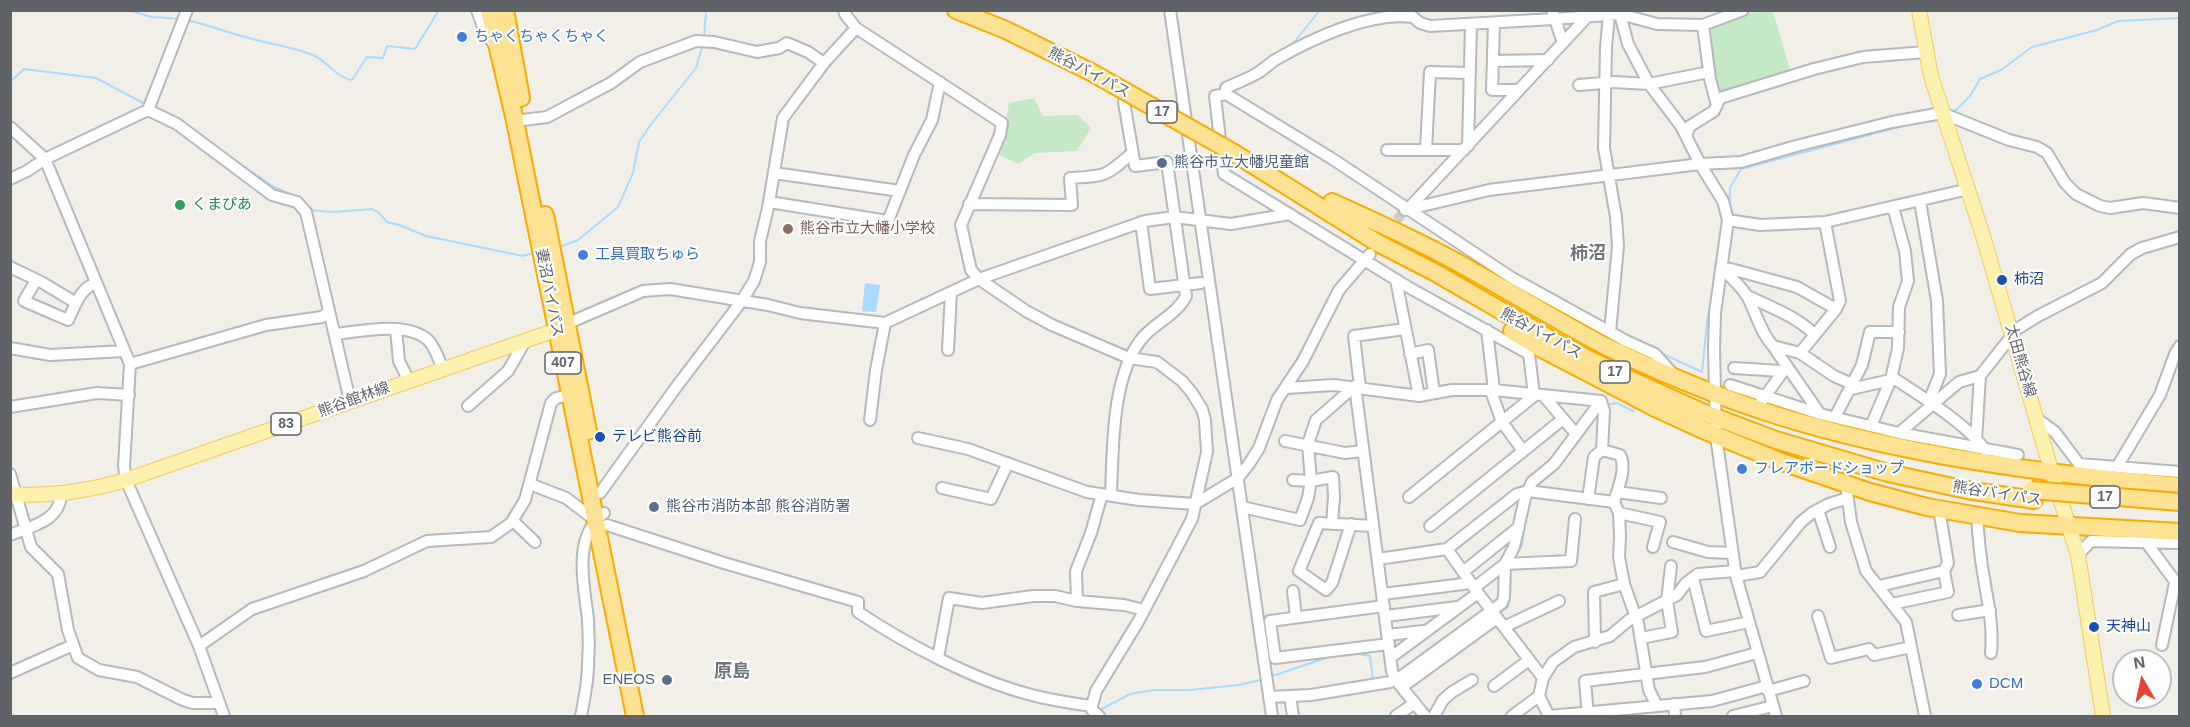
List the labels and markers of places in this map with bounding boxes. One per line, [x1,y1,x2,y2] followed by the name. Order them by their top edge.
[474,28,609,46] place label: ちゃくちゃくちゃく
[455,30,469,44] marker: ちゃくちゃくちゃく
[1174,154,1309,172] place label: 熊谷市立大幡児童館
[1155,156,1169,170] marker: 熊谷市立大幡児童館
[192,196,252,214] place label: くまぴあ
[173,198,187,212] marker: くまぴあ
[800,220,935,238] place label: 熊谷市立大幡小学校
[781,222,795,236] marker: 熊谷市立大幡小学校
[595,246,700,264] place label: 工具買取ちゅら
[576,248,590,262] marker: 工具買取ちゅら
[2014,271,2044,289] place label: 柿沼
[1995,273,2009,287] marker: 柿沼
[612,428,702,446] place label: テレビ熊谷前
[593,430,607,444] marker: テレビ熊谷前
[1754,460,1904,478] place label: フレアボードショップ
[1735,462,1749,476] marker: フレアボードショップ
[666,498,850,516] place label: 熊谷市消防本部 熊谷消防署
[647,500,661,514] marker: 熊谷市消防本部 熊谷消防署
[2106,618,2151,636] place label: 天神山
[2087,620,2101,634] marker: 天神山
[602,671,655,689] place label: ENEOS
[660,673,674,687] marker: ENEOS
[1989,675,2023,693] place label: DCM
[1970,677,1984,691] marker: DCM

